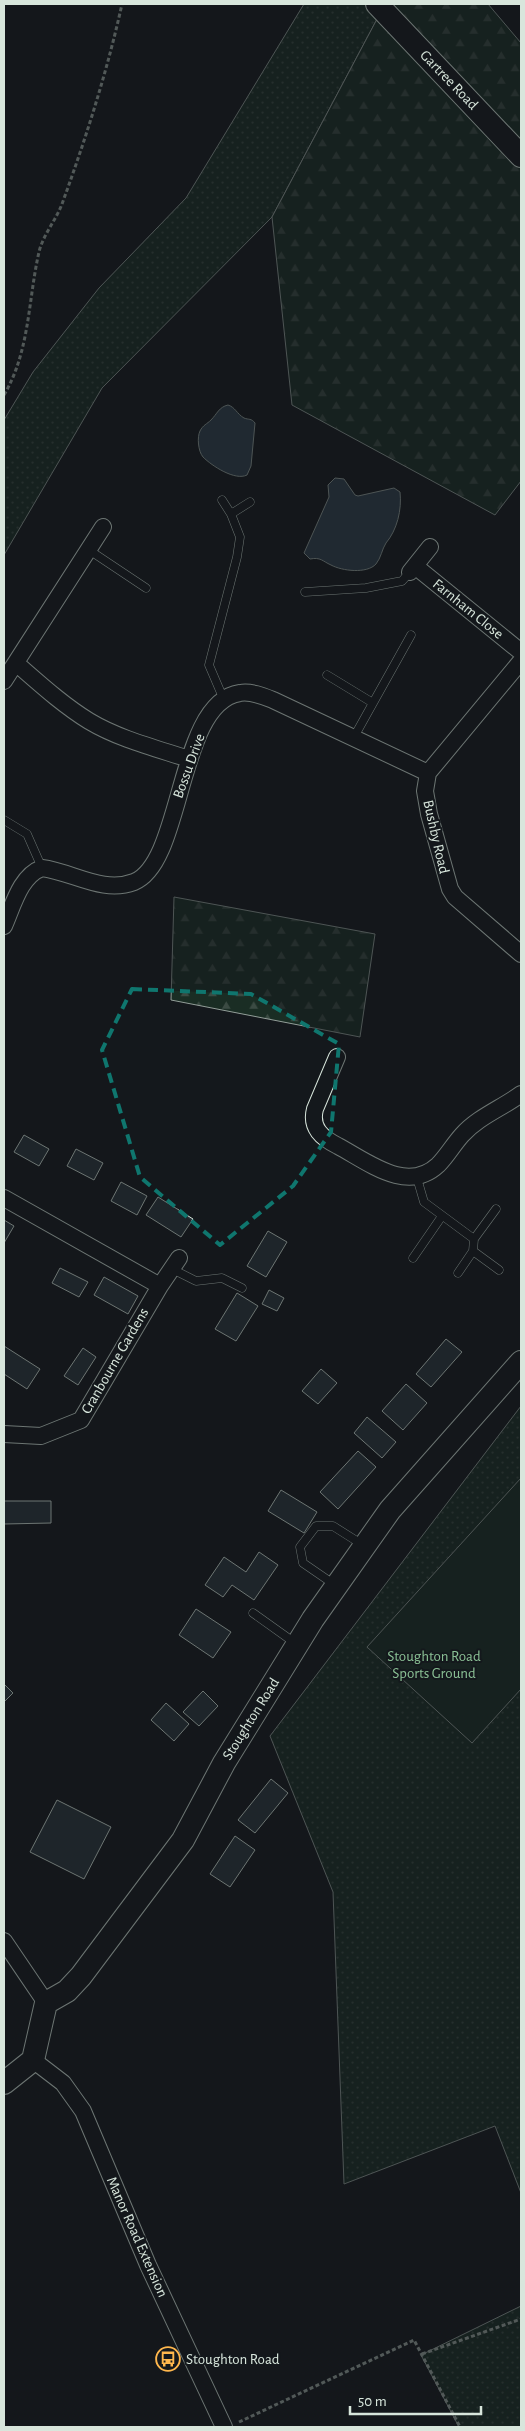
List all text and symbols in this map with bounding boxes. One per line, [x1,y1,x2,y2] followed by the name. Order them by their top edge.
[417,47,481,113] street label: Gartree Road
[430,576,506,642] street label: Farnham Close
[170,732,208,800] street label: Bossu Drive
[420,799,452,876] street label: Bushby Road
[79,1305,151,1417] street label: Cranbourne Gardens
[387,1649,481,1681] park label: Stoughton Road Sports Ground
[220,1675,282,1763] street label: Stoughton Road
[104,2174,170,2300] street label: Manor Road Extension
[155,2346,181,2372] bus stop icon: Stoughton Road
[186,2352,280,2367] place label: Stoughton Road
[350,2384,481,2416] scale bar
[358,2394,387,2409] text: 50 m

